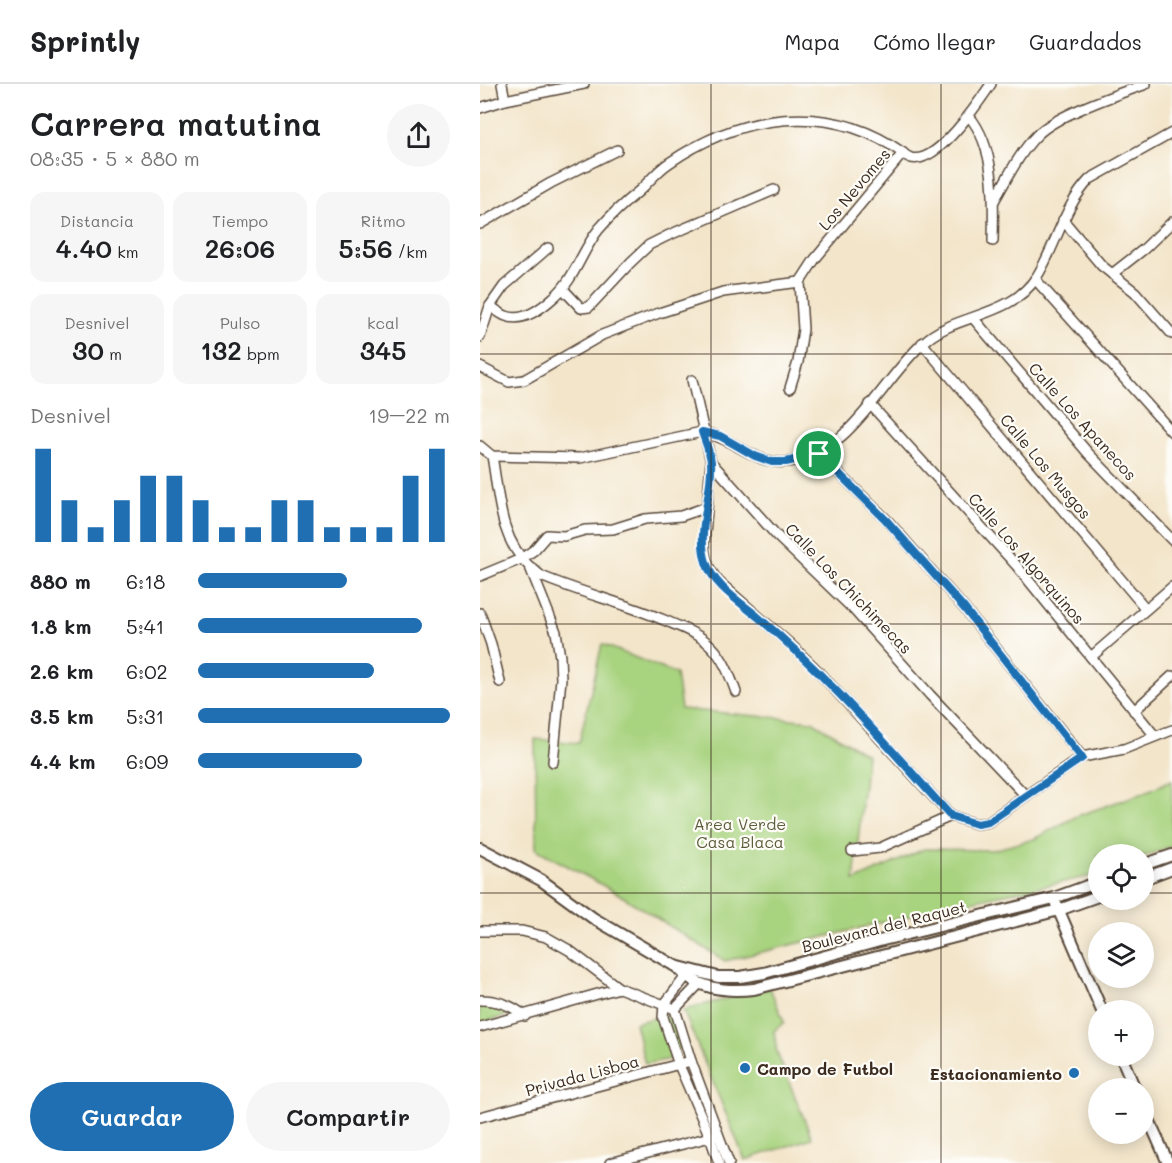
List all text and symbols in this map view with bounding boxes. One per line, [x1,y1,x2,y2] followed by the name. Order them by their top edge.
[30,23,140,59] text: Sprintly
[784,28,840,55] text: Mapa
[873,28,996,55] text: Cómo llegar
[1029,28,1142,55] text: Guardados
[30,101,322,144] text: Carrera matutina
[387,104,450,167] button: share
[814,144,894,234] street label: Los Nevomes
[30,145,200,171] text: 08:35 · 5 × 880 m
[60,210,134,231] text: Distancia
[212,210,268,231] text: Tiempo
[361,210,405,231] text: Ritmo
[56,231,112,265] text: 4.40
[205,231,275,265] text: 26:06
[338,231,393,265] text: 5:56
[112,241,138,262] text: km
[393,241,428,262] text: /km
[65,312,129,333] text: Desnivel
[220,312,260,333] text: Pulso
[367,312,399,333] text: kcal
[72,333,104,367] text: 30
[200,333,242,367] text: 132
[360,333,406,367] text: 345
[104,343,122,364] text: m
[242,343,280,364] text: bpm
[1024,358,1142,484] street label: Calle Los Apanecos
[30,402,111,428] text: Desnivel
[368,402,450,428] text: 19–22 m
[996,409,1096,523] street label: Calle Los Musgos
[793,428,844,479] pin
[802,437,835,470] icon: arrive
[964,488,1090,628] street label: Calle Los Algorquinos
[781,518,917,658] street label: Calle Los Chichimecas
[30,568,91,594] text: 880 m
[126,568,165,594] text: 6:18
[30,613,91,639] text: 1.8 km
[126,613,165,639] text: 5:41
[30,658,93,684] text: 2.6 km
[126,658,168,684] text: 6:02
[30,703,94,729] text: 3.5 km
[126,703,165,729] text: 5:31
[30,748,95,774] text: 4.4 km
[126,748,168,774] text: 6:09
[694,813,786,852] park label: Area Verde Casa Blaca
[1088,844,1154,1144] map controls
[1088,844,1154,910] button: locate
[799,895,969,957] street label: Boulevard del Raquet
[1088,922,1154,988] button: layers
[1088,1000,1154,1066] button: +
[523,1050,641,1100] street label: Privada Lisboa
[757,1058,893,1079] place label: Campo de Futbol
[738,1061,752,1075] marker: Campo de Futbol
[929,1063,1062,1084] place label: Estacionamiento
[1067,1066,1081,1080] marker: Estacionamiento
[1088,1078,1154,1144] button: −
[30,1082,234,1151] button: Guardar
[246,1082,450,1151] button: Compartir

